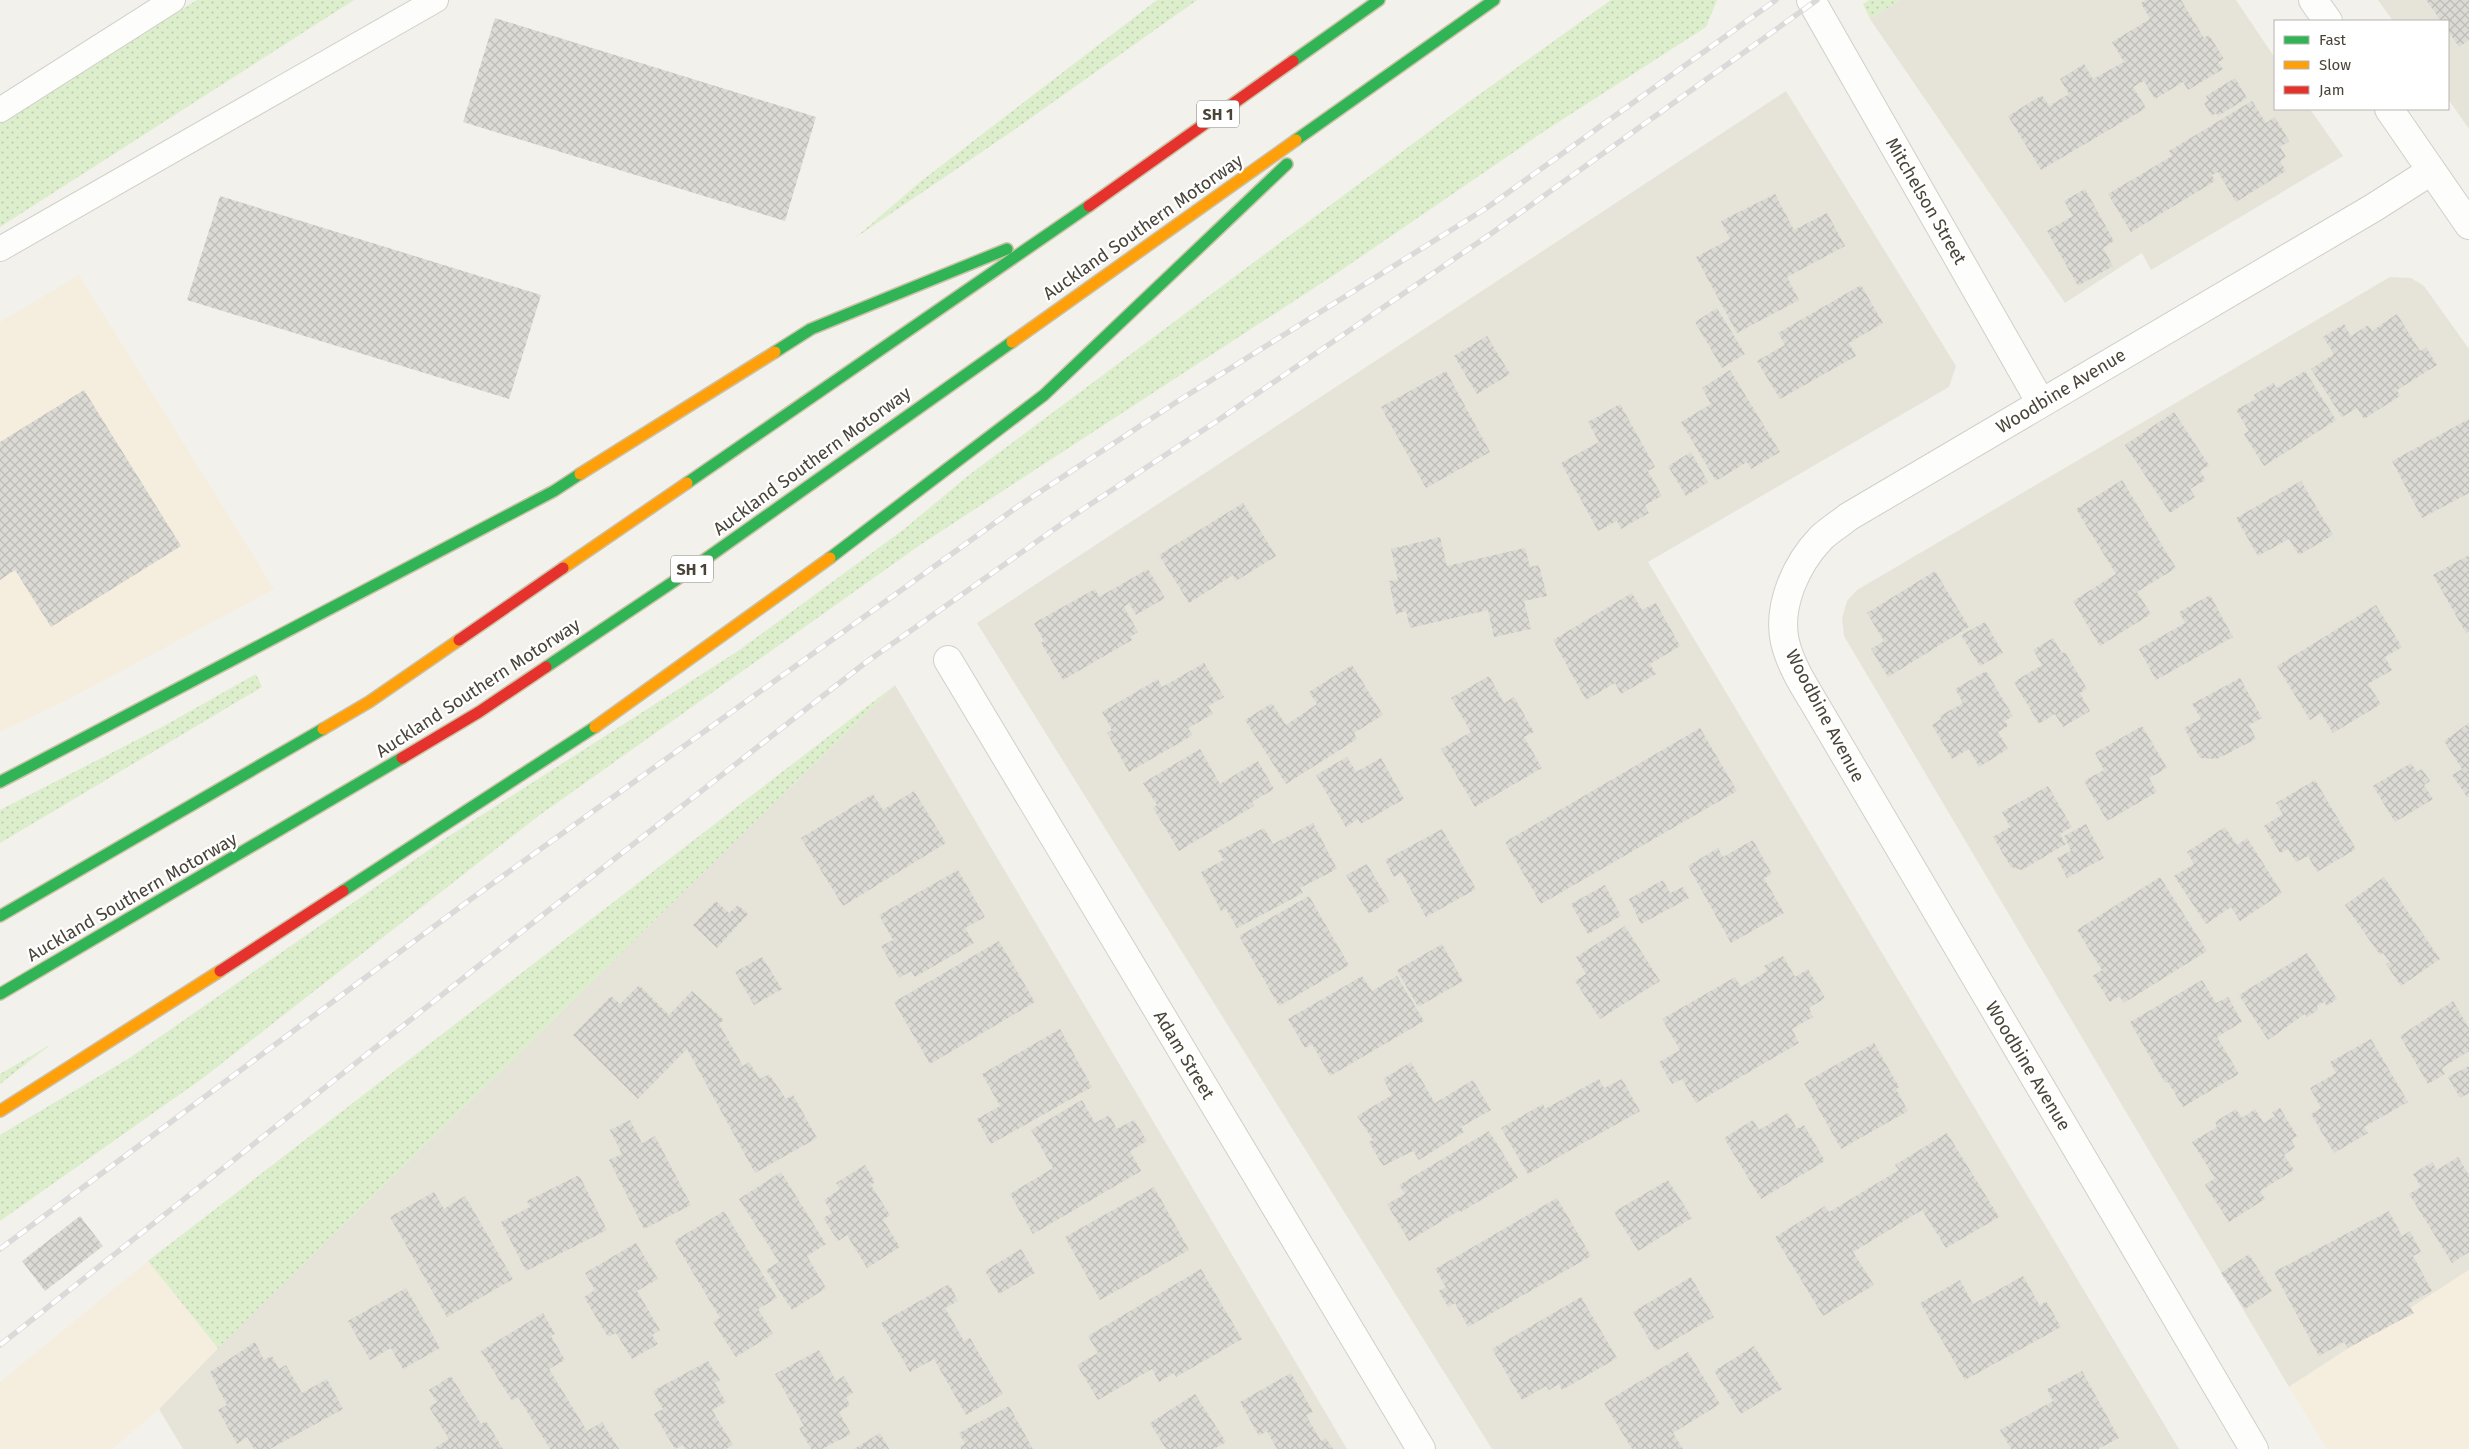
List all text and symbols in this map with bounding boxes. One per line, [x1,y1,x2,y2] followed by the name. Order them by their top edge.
[2274,20,2449,110] legend
[2319,31,2346,49] text: Fast
[2319,56,2351,74] text: Slow
[2319,81,2345,99] text: Jam
[1197,100,1239,128] road number: SH 1
[1881,134,1971,269] street label: Mitchelson Street
[1039,149,1247,305] street label: Auckland Southern Motorway
[1992,344,2130,438] street label: Woodbine Avenue
[709,382,915,540] street label: Auckland Southern Motorway
[671,556,713,582] road number: SH 1
[372,614,584,762] street label: Auckland Southern Motorway
[1781,646,1869,786] street label: Woodbine Avenue
[23,828,241,966] street label: Auckland Southern Motorway
[1981,997,2075,1135] street label: Woodbine Avenue
[1149,1007,1219,1104] street label: Adam Street

